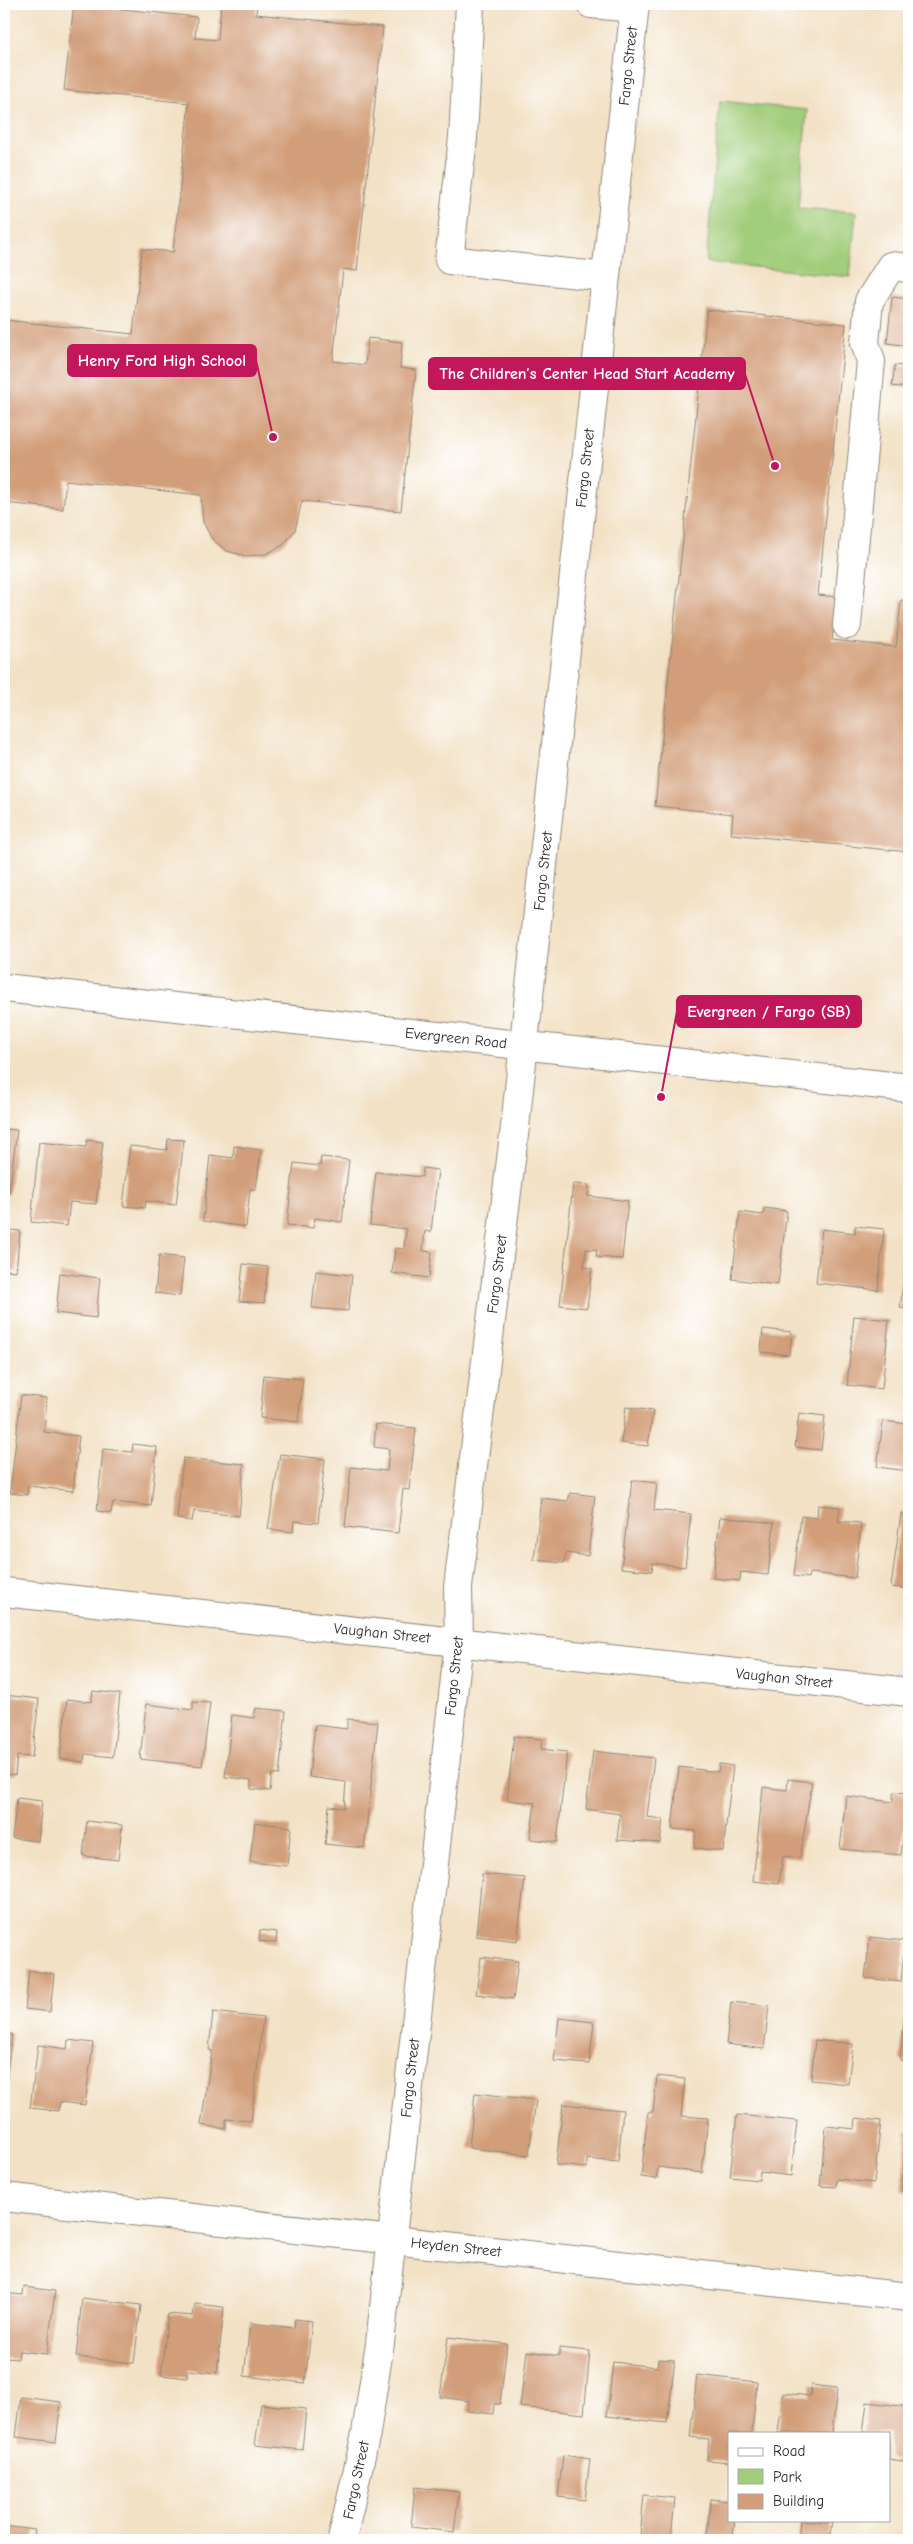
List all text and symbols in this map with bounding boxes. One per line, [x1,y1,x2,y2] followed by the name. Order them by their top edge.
[615,25,641,106] street label: Fargo Street
[68,345,256,376] callout: Henry Ford High School
[78,352,246,370] text: Henry Ford High School
[429,358,745,389] callout: The Children’s Center Head Start Academy
[439,365,735,383] text: The Children’s Center Head Start Academy
[572,427,598,508] street label: Fargo Street
[530,830,556,911] street label: Fargo Street
[677,996,861,1027] callout: Evergreen / Fargo (SB)
[687,1003,851,1021] text: Evergreen / Fargo (SB)
[404,1024,508,1052] street label: Evergreen Road
[483,1233,511,1315] street label: Fargo Street
[333,1619,432,1647] street label: Vaughan Street
[441,1635,467,1716] street label: Fargo Street
[735,1664,834,1692] street label: Vaughan Street
[397,2037,423,2118] street label: Fargo Street
[410,2233,503,2261] street label: Heyden Street
[728,2432,890,2522] legend
[339,2439,373,2521] street label: Fargo Street
[773,2442,805,2460] text: Road
[773,2468,802,2486] text: Park
[773,2492,824,2510] text: Building

